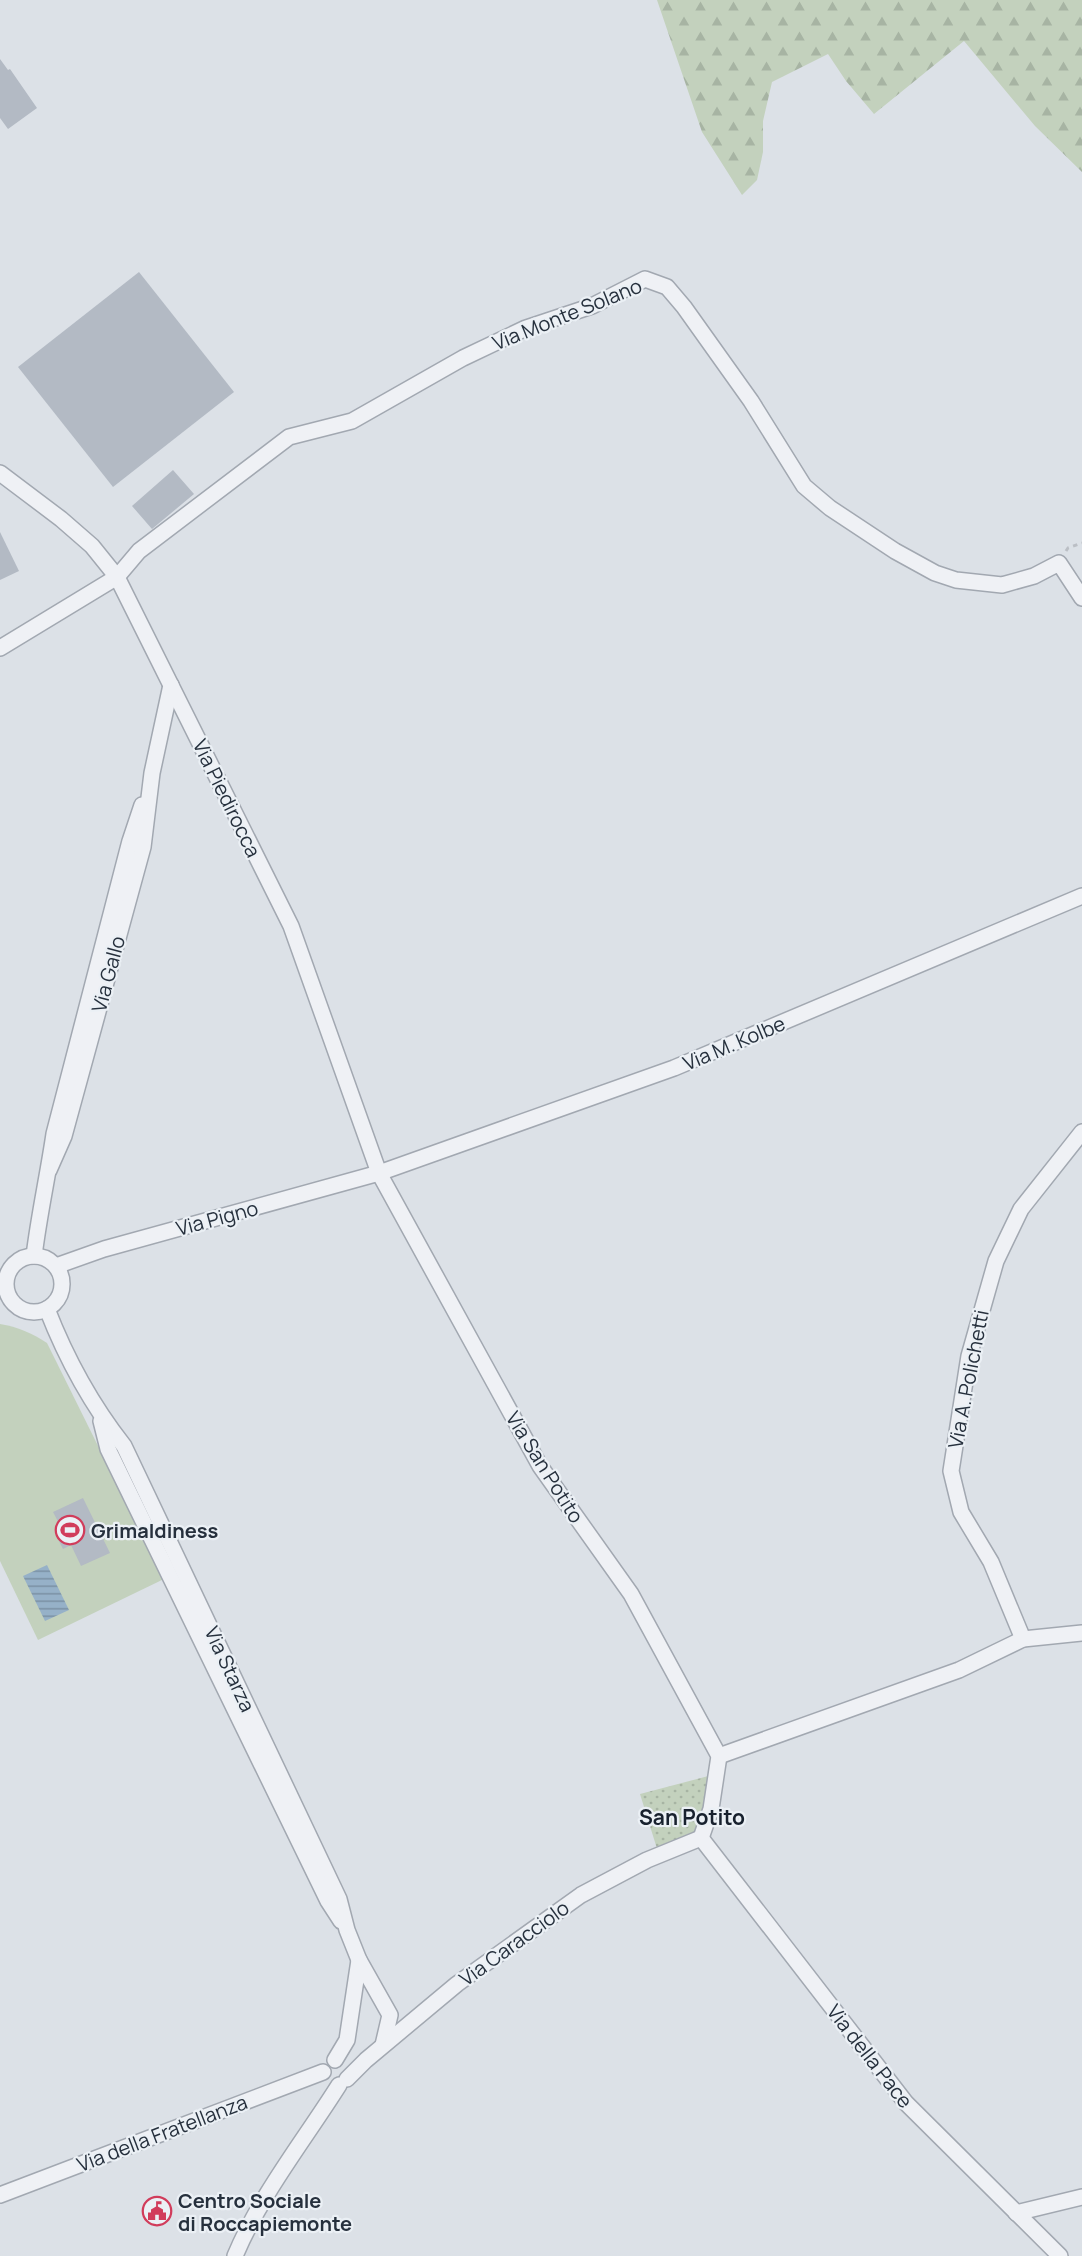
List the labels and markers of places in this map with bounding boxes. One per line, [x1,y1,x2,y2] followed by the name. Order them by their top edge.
[54,1514,86,1546] sports icon: Grimaldiness
[91,1517,219,1544] place label: Grimaldiness
[178,2187,352,2237] place label: Centro Sociale di Roccapiemonte
[141,2195,173,2227] public building icon: Centro Sociale di Roccapiemonte

